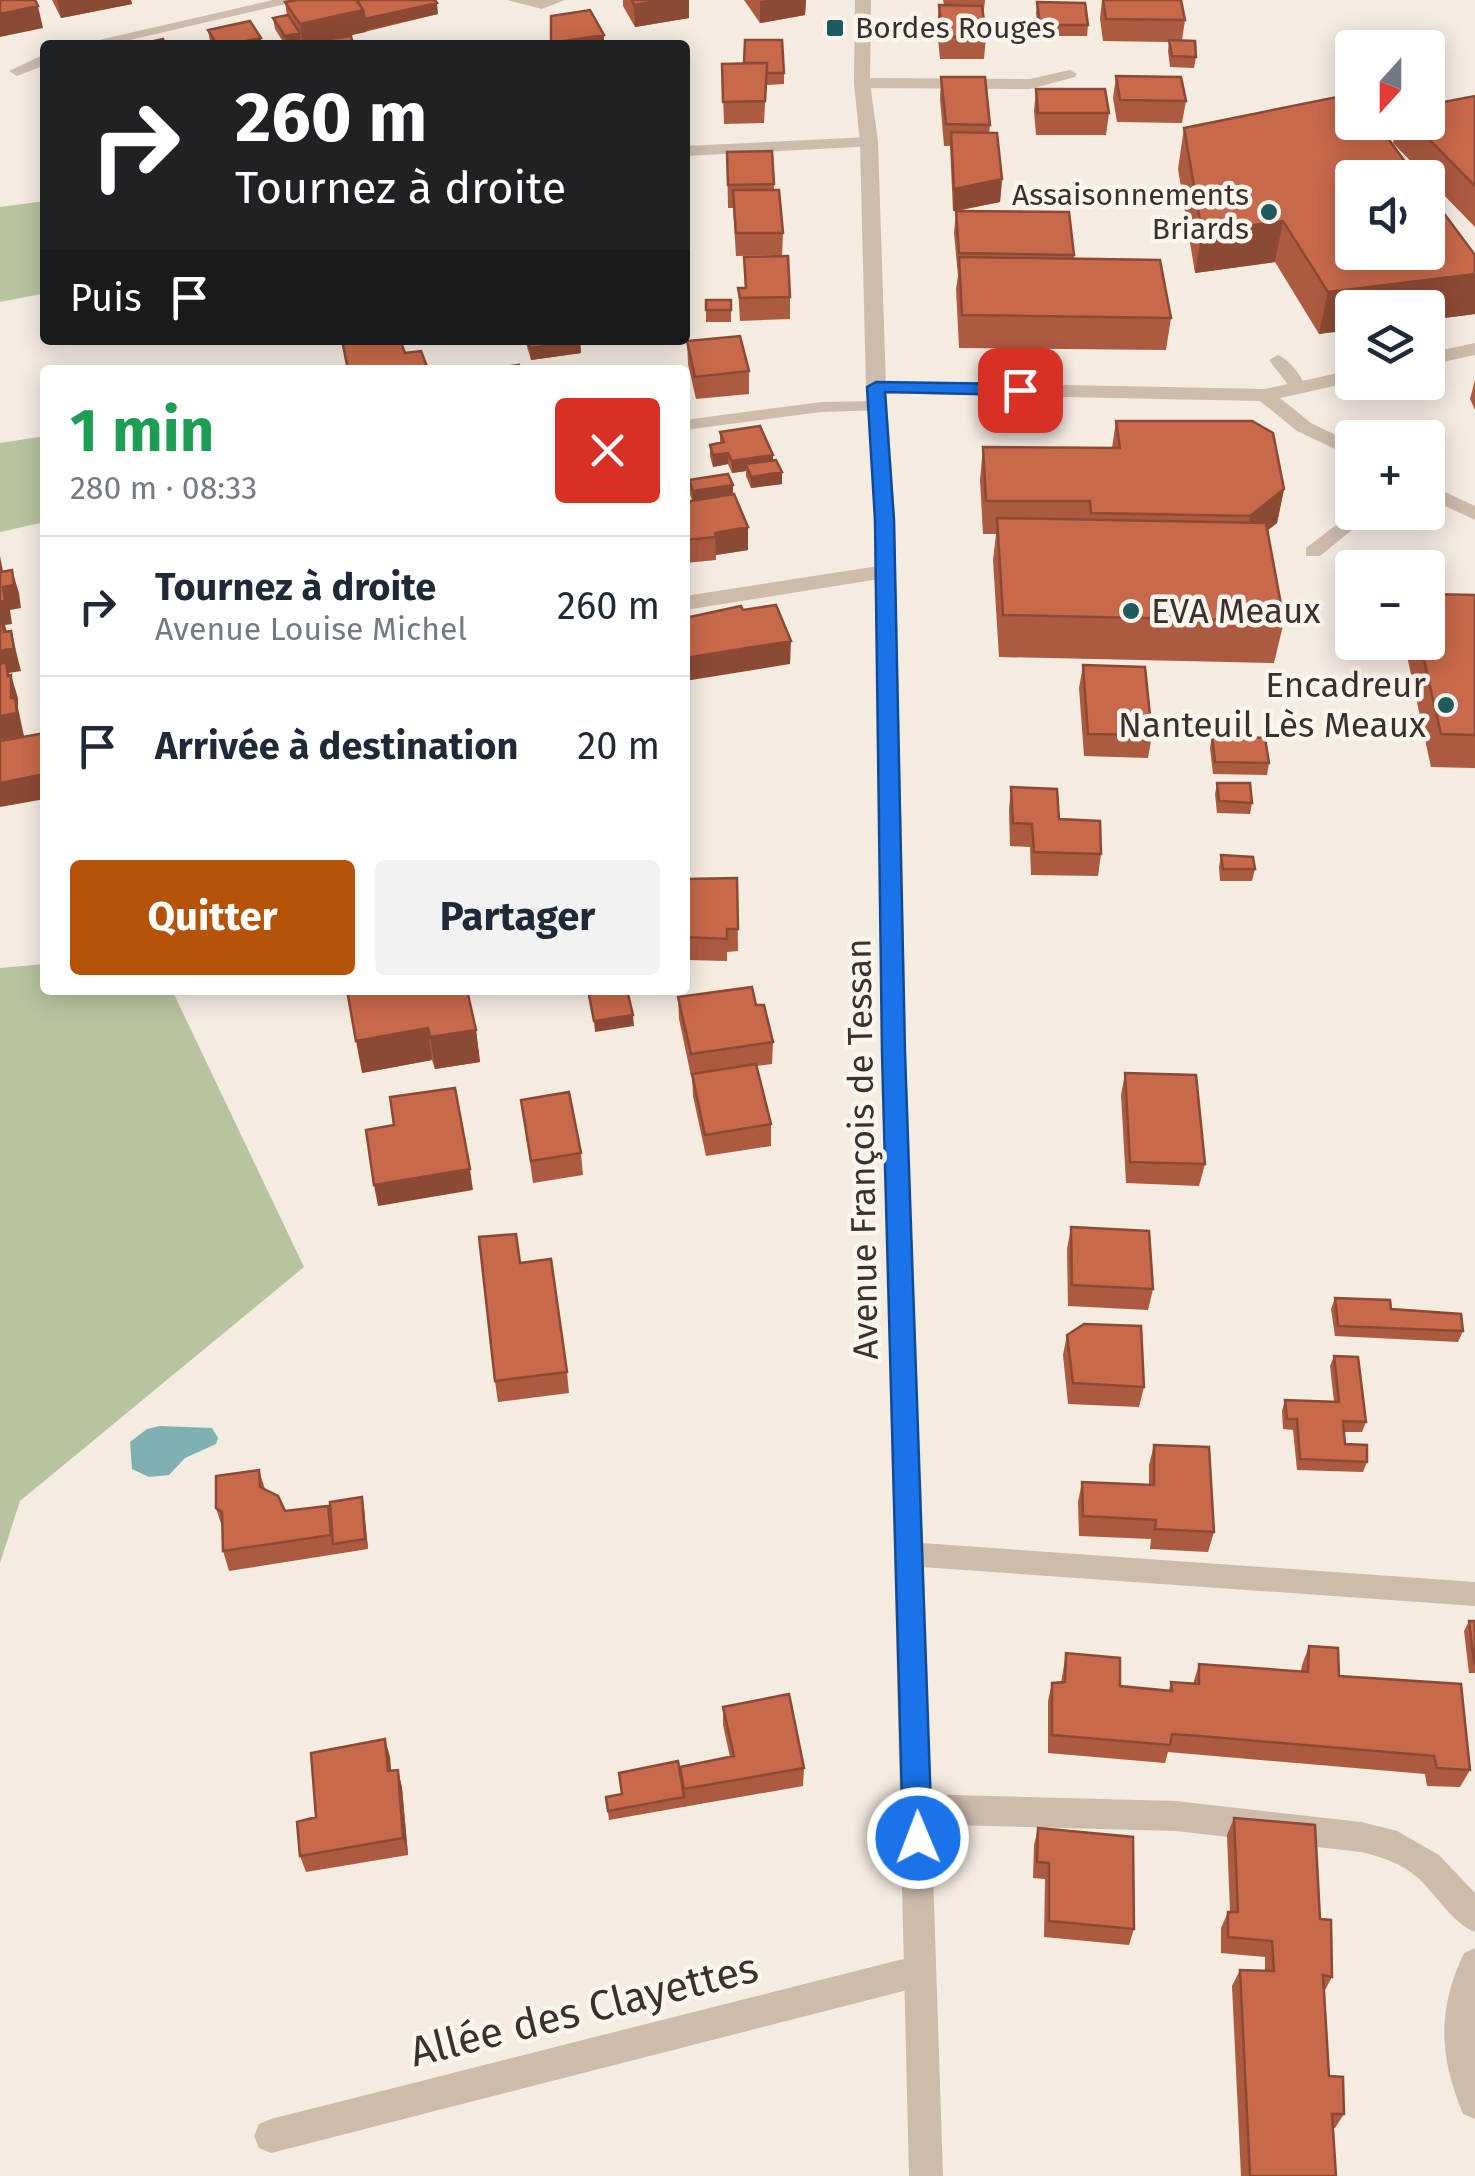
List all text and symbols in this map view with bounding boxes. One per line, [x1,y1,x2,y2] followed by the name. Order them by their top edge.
[855,10,1056,46] place label: Bordes Rouges
[824,17,846,39] marker: Bordes Rouges
[1335,30,1445,140] north arrow
[1335,30,1445,660] map controls
[235,76,427,160] text: 260 m
[70,80,200,210] icon: right
[1335,160,1445,270] button: sound
[235,161,566,215] text: Tournez à droite
[1012,177,1249,247] place label: Assaisonnements Briards
[1258,201,1280,223] marker: Assaisonnements Briards
[162,270,217,325] icon: arrive
[70,275,142,321] text: Puis
[1335,290,1445,400] button: layers
[978,348,1063,433] pin
[993,363,1048,418] icon: arrive
[70,395,214,467] text: 1 min
[555,398,660,503] button: close
[1335,420,1445,530] button: +
[70,469,257,507] text: 280 m · 08:33
[1335,550,1445,660] button: −
[155,564,436,610] text: Tournez à droite
[70,579,125,634] icon: right
[557,583,660,629] text: 260 m
[1151,590,1320,632] place label: EVA Meaux
[1120,600,1142,622] marker: EVA Meaux
[155,610,467,648] text: Avenue Louise Michel
[1118,664,1426,746] place label: Encadreur Nanteuil Lès Meaux
[1435,694,1457,716] marker: Encadreur Nanteuil Lès Meaux
[70,719,125,774] icon: arrive
[155,723,518,769] text: Arrivée à destination
[577,723,660,769] text: 20 m
[70,860,355,975] button: Quitter
[375,860,660,975] button: Partager
[837,938,887,1360] street label: Avenue François de Tessan
[866,1786,970,1890] position arrow
[405,1943,763,2077] street label: Allée des Clayettes

